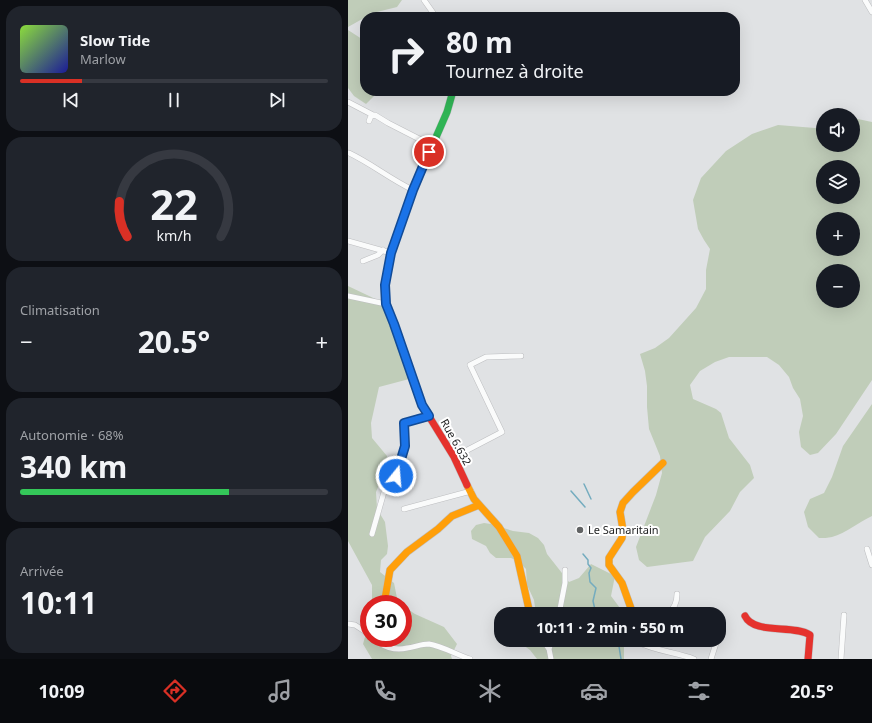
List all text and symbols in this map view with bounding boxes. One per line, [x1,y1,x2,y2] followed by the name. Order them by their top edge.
[446,23,513,61] text: 80 m
[380,28,432,80] icon: right
[80,30,150,50] text: Slow Tide
[80,50,126,68] text: Marlow
[446,59,584,83] text: Tournez à droite
[60,89,82,111] icon: previous
[163,89,185,111] icon: pause
[266,89,288,111] icon: next
[816,108,860,308] map controls
[816,108,860,152] button: sound
[412,135,446,169] pin
[418,141,440,163] icon: arrive
[816,160,860,204] button: layers
[150,176,198,232] text: 22
[816,212,860,256] button: +
[156,225,192,244] text: km/h
[816,264,860,308] button: −
[20,301,100,319] text: Climatisation
[138,321,210,362] text: 20.5°
[20,326,33,356] text: −
[315,326,328,356] text: +
[438,416,475,468] street label: Rue 6.632
[20,426,124,444] text: Autonomie · 68%
[20,446,127,487] text: 340 km
[375,455,417,497] position arrow
[588,522,659,537] place label: Le Samaritain
[575,525,585,535] marker: Le Samaritain
[20,562,64,580] text: Arrivée
[20,582,97,623] text: 10:11
[360,595,412,647] speed limit sign: 30
[536,617,684,637] text: 10:11 · 2 min · 550 m
[161,677,189,705] icon: directions
[266,677,294,705] icon: music
[371,677,399,705] icon: phone
[476,677,504,705] icon: climate
[580,677,608,705] icon: car
[685,677,713,705] icon: filters
[38,679,85,703] text: 10:09
[790,679,834,703] text: 20.5°

